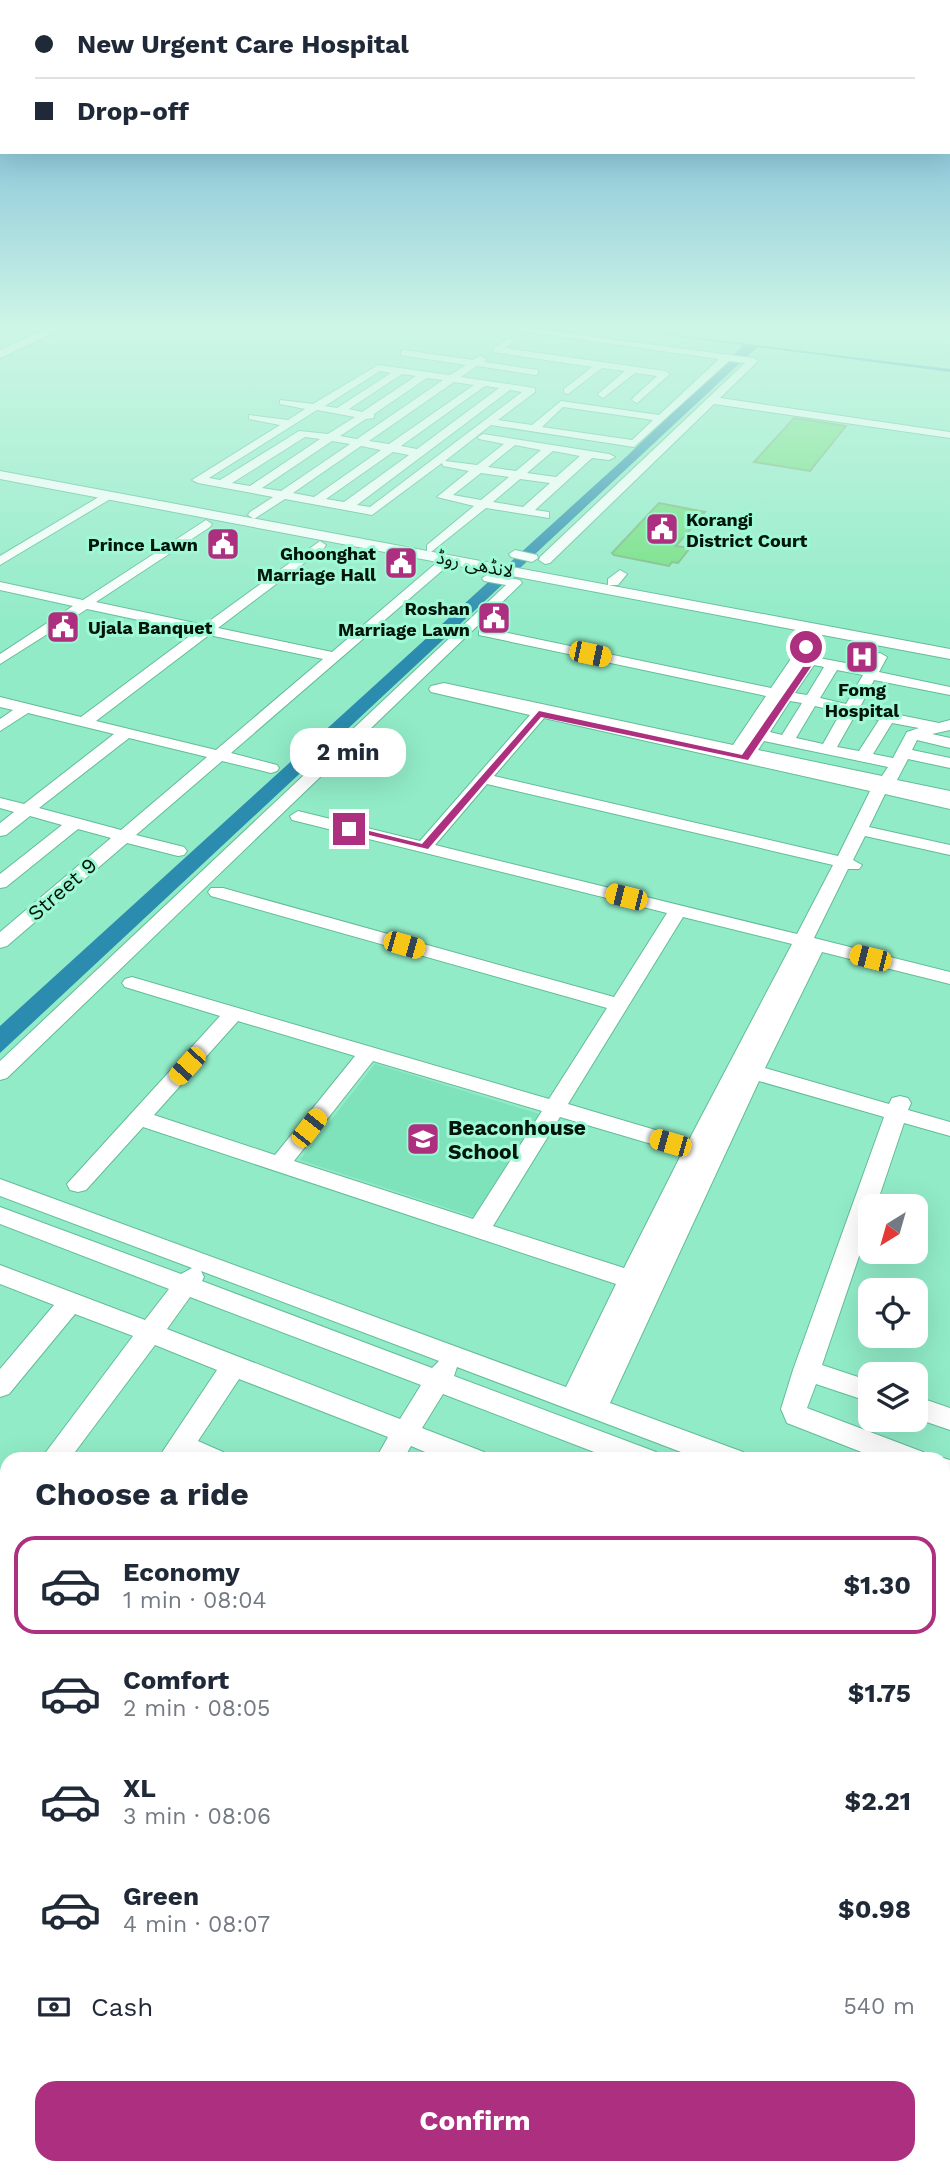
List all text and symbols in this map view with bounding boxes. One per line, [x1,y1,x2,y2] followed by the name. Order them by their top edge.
[77,29,409,59] text: New Urgent Care Hospital
[77,96,189,126] text: Drop-off
[686,509,807,551] place label: Korangi District Court
[643,510,681,548] public building icon: Korangi District Court
[204,525,242,563] public building icon: Prince Lawn
[88,534,198,555] place label: Prince Lawn
[257,543,376,585] place label: Ghoonghat Marriage Hall
[382,544,420,582] public building icon: Ghoonghat Marriage Hall
[435,546,515,583] street label: لانڈھی روڈ
[338,598,470,640] place label: Roshan Marriage Lawn
[475,599,513,637] public building icon: Roshan Marriage Lawn
[44,608,82,646] public building icon: Ujala Banquet
[88,617,212,638] place label: Ujala Banquet
[790,631,822,663] route start
[843,638,881,676] hospital icon: Fomg Hospital
[568,639,613,669] car
[825,679,899,721] place label: Fomg Hospital
[291,728,407,776] callout: 2 min
[317,739,379,766] text: 2 min
[333,813,365,845] route end
[22,852,102,926] street label: Street 9
[604,882,649,912] car
[381,929,428,961] car
[848,943,893,973] car
[166,1043,209,1089] car
[288,1105,331,1151] car
[448,1115,586,1164] place label: Beaconhouse School
[404,1120,442,1158] school or university icon: Beaconhouse School
[647,1127,694,1159] car
[858,1194,928,1264] north arrow
[858,1194,928,1432] map controls
[858,1278,928,1348] button: locate
[858,1362,928,1432] button: layers
[35,1475,249,1513] text: Choose a ride
[39,1554,102,1617] icon: car
[123,1557,240,1587] text: Economy
[843,1570,911,1600] text: $1.30
[123,1587,267,1614] text: 1 min · 08:04
[39,1662,102,1725] icon: car
[123,1665,229,1695] text: Comfort
[848,1678,911,1708] text: $1.75
[123,1695,270,1722] text: 2 min · 08:05
[39,1770,102,1833] icon: car
[123,1773,156,1803] text: XL
[845,1786,911,1816] text: $2.21
[123,1803,271,1830] text: 3 min · 08:06
[39,1878,102,1941] icon: car
[123,1881,199,1911] text: Green
[838,1894,911,1924] text: $0.98
[123,1911,270,1938] text: 4 min · 08:07
[35,1988,73,2026] icon: cash
[91,1992,153,2022] text: Cash
[843,1993,915,2020] text: 540 m
[35,2081,915,2161] button: Confirm

